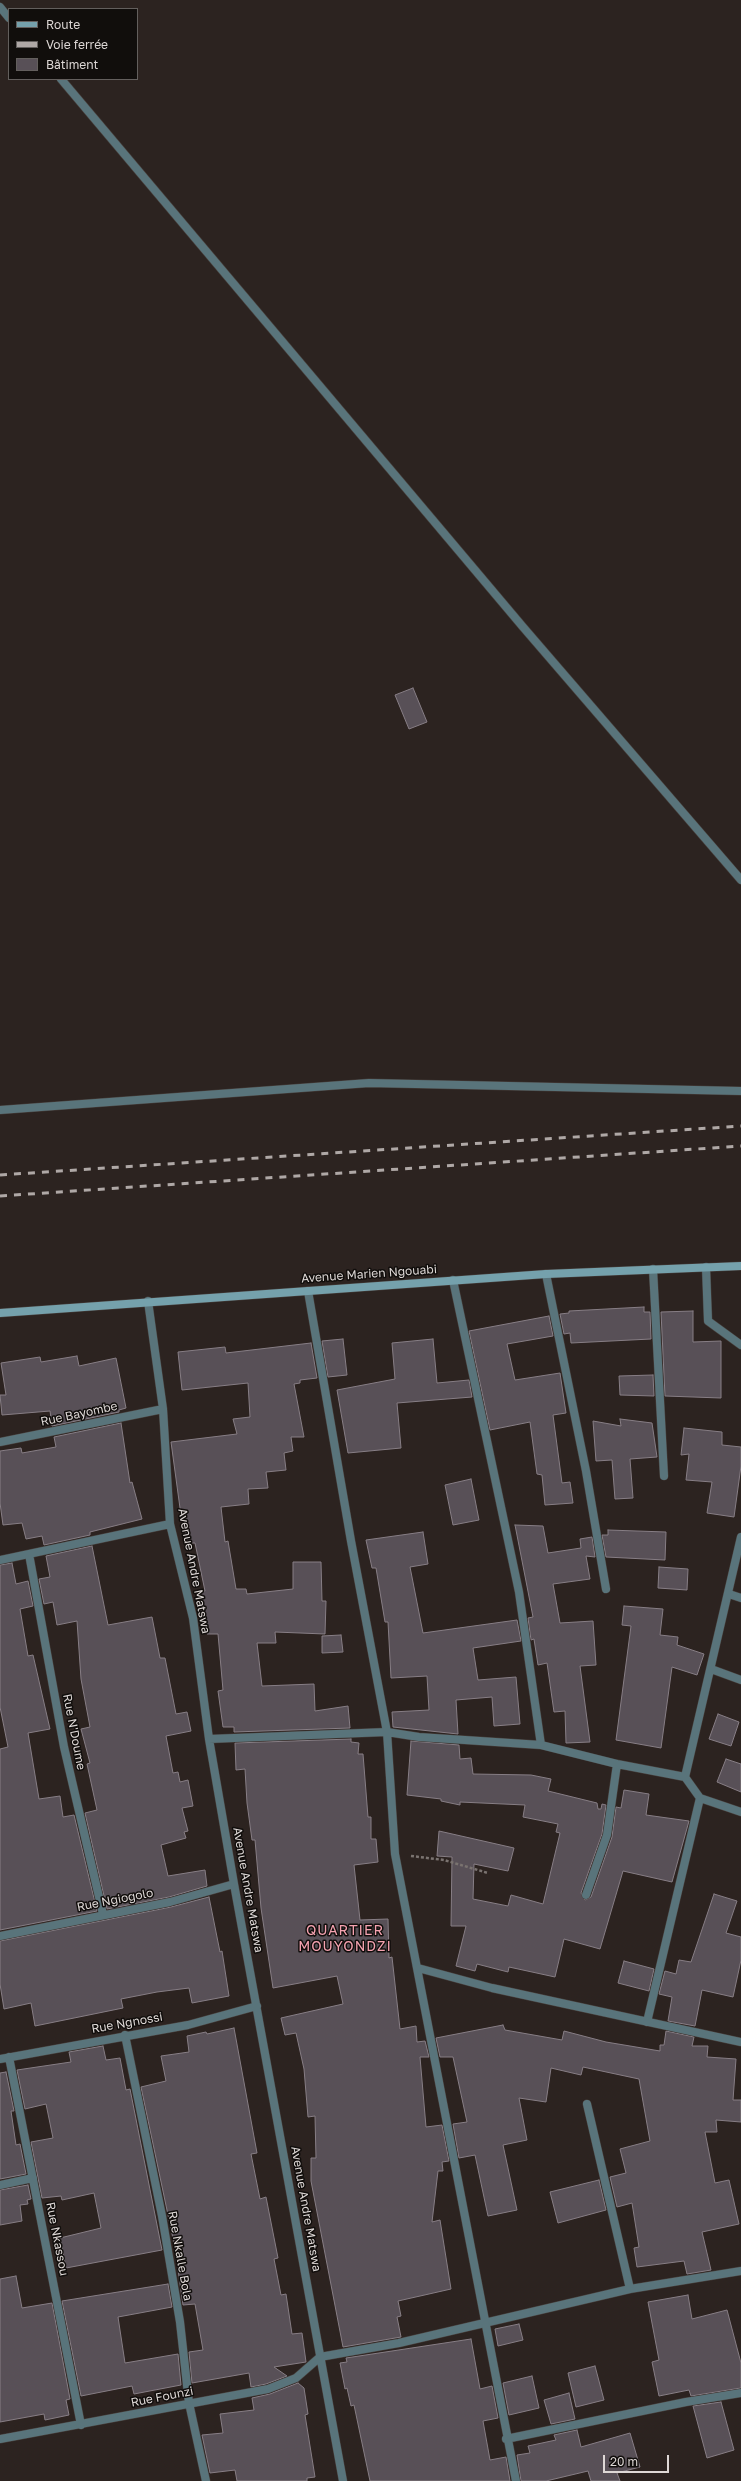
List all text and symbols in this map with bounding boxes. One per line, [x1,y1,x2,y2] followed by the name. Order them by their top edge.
[8,8,138,80] legend
[46,17,80,32] text: Route
[46,37,108,52] text: Voie ferrée
[46,57,98,72] text: Bâtiment
[301,1262,437,1286] street label: Avenue Marien Ngouabi
[39,1399,119,1429] street label: Rue Bayombe
[175,1507,213,1635] street label: Avenue Andre Matswa
[60,1693,88,1771] street label: Rue N'Doume
[230,1826,266,1954] street label: Avenue Andre Matswa
[76,1886,154,1914] street label: Rue Ngiogolo
[298,1923,392,1956] district label: QUARTIER MOUYONDZI
[90,2010,164,2036] street label: Rue Ngnossi
[288,2145,324,2273] street label: Avenue Andre Matswa
[43,2201,71,2277] street label: Rue Nkassou
[165,2210,195,2302] street label: Rue Nkalle Bola
[130,2384,194,2410] street label: Rue Founzi
[605,2447,671,2473] scale bar
[610,2454,638,2469] text: 20 m

